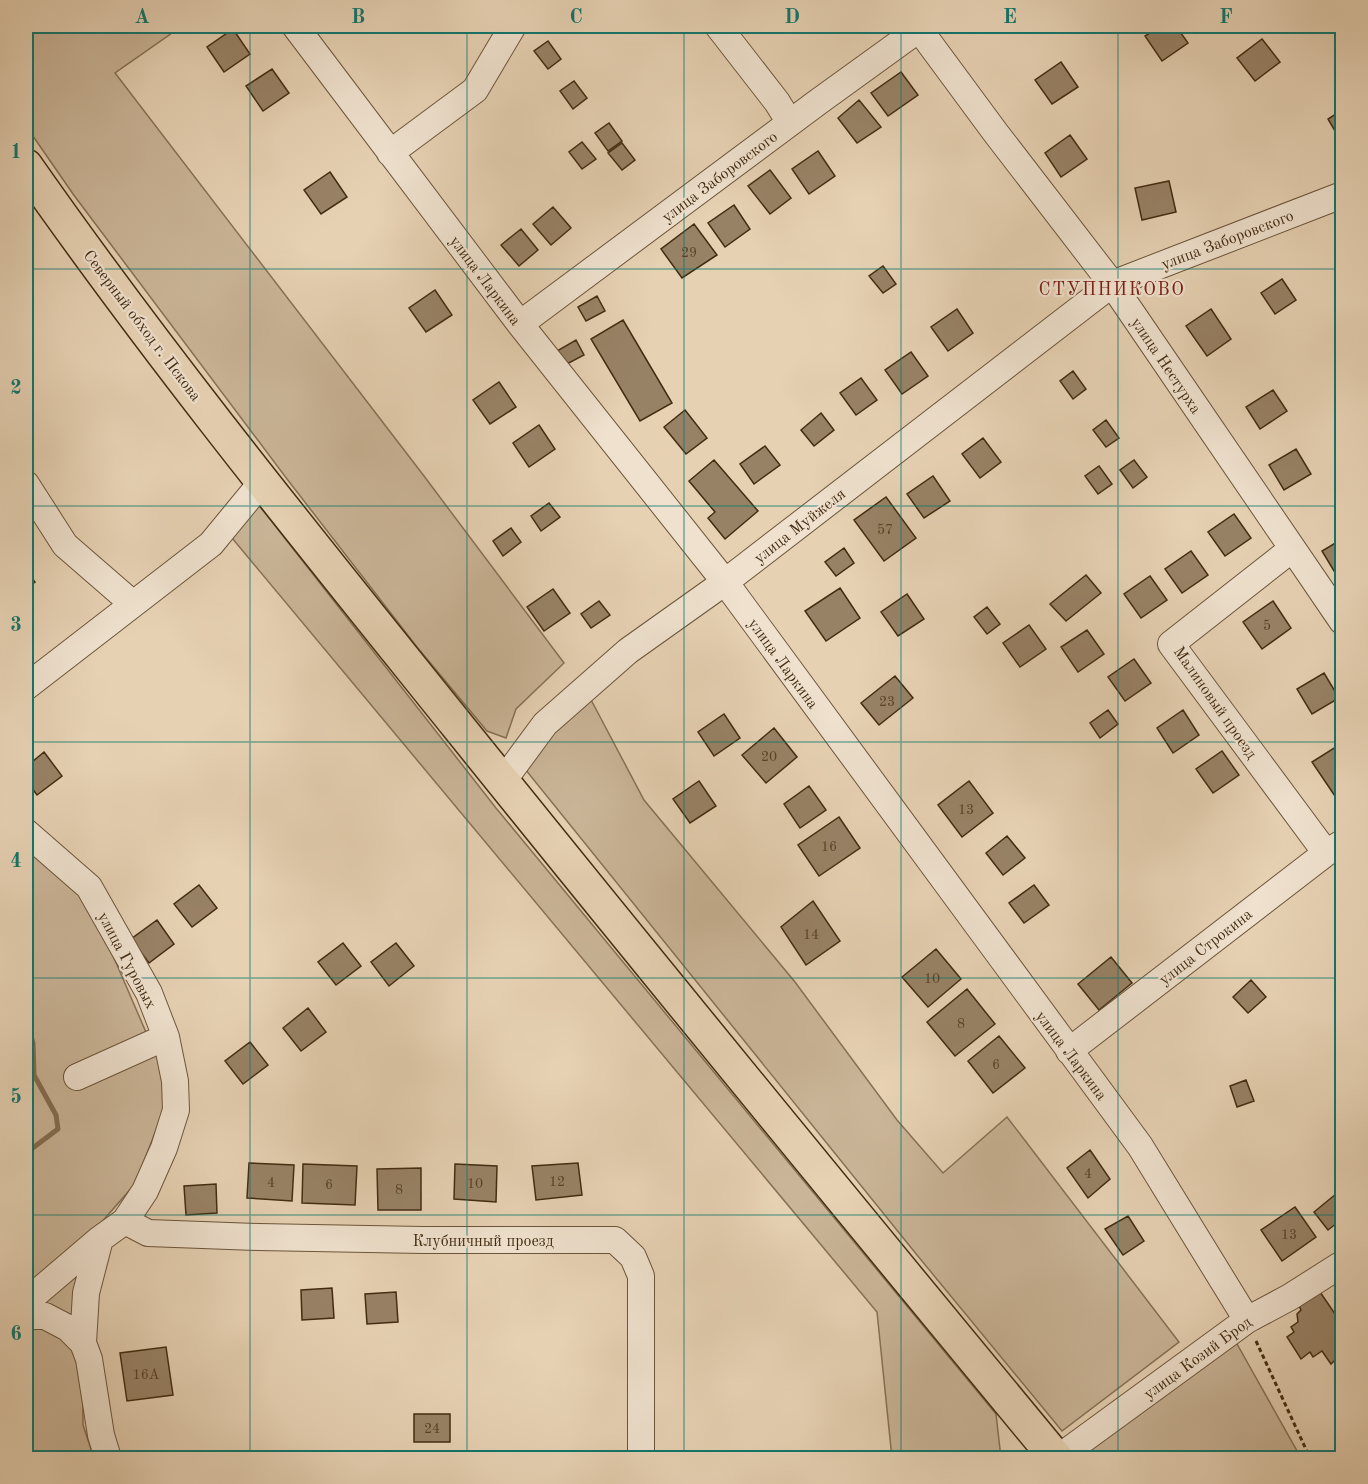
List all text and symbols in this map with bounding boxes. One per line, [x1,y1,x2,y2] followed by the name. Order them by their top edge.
[134,8,150,28] text: A
[351,8,365,28] text: B
[569,8,583,28] text: C
[784,8,800,28] text: D
[1003,8,1017,28] text: E
[1219,8,1233,28] text: F
[659,129,781,226] street label: улица Заборовского
[10,143,22,163] text: 1
[1159,208,1296,273] street label: улица Заборовского
[446,234,523,329] street label: улица Ларкина
[681,246,697,260] house number: 29
[79,248,203,405] street label: Северный обход г. Пскова
[1039,281,1185,299] district label: СТУПНИКОВО
[1127,315,1203,417] street label: улица Нестурха
[10,379,22,399] text: 2
[752,486,849,567] street label: улица Муйжеля
[877,523,893,537] house number: 57
[10,616,22,636] text: 3
[744,616,820,712] street label: улица Ларкина
[1263,619,1271,633] house number: 5
[1170,644,1259,762] street label: Малиновый проезд
[879,695,895,709] house number: 23
[761,750,777,764] house number: 20
[958,803,974,817] house number: 13
[821,840,837,854] house number: 16
[10,852,22,872] text: 4
[1157,906,1256,989] street label: улица Строкина
[94,910,158,1012] street label: улица Гуровых
[803,928,819,942] house number: 14
[924,972,940,986] house number: 10
[1032,1009,1109,1104] street label: улица Ларкина
[957,1017,965,1031] house number: 8
[992,1058,1000,1072] house number: 6
[10,1087,22,1108] text: 5
[1084,1167,1092,1181] house number: 4
[549,1175,565,1189] house number: 12
[267,1176,275,1190] house number: 4
[467,1177,483,1191] house number: 10
[325,1178,333,1192] house number: 6
[395,1183,403,1197] house number: 8
[1281,1228,1297,1242] house number: 13
[412,1234,554,1250] street label: Клубничный проезд
[1141,1314,1255,1403] street label: улица Козий Брод
[10,1325,22,1345] text: 6
[133,1368,160,1382] house number: 16А
[424,1422,440,1436] house number: 24

